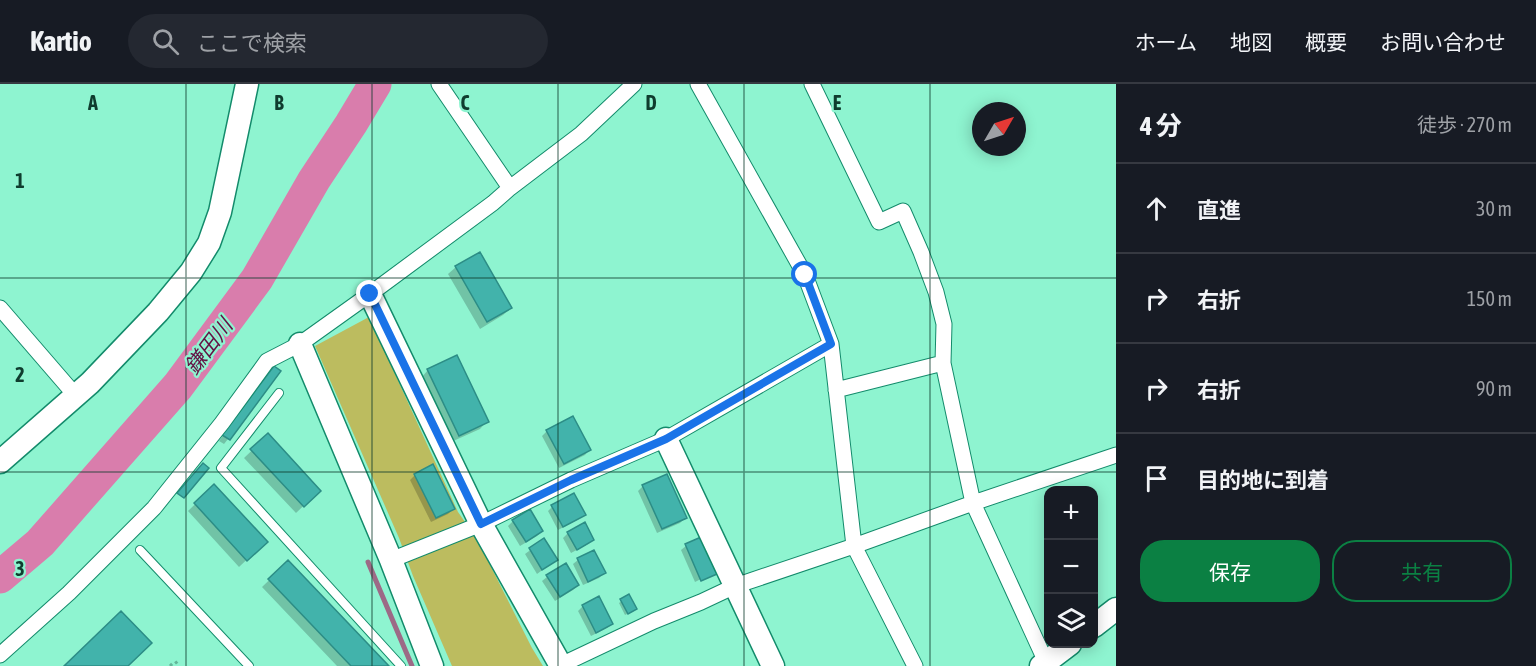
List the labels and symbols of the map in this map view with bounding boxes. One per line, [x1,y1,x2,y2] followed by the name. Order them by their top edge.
[87,91,98,114] text: A
[274,91,284,114] text: B
[461,91,470,114] text: C
[645,91,657,114] text: D
[833,91,842,114] text: E
[972,102,1026,156] north arrow
[15,169,25,192] text: 1
[791,261,817,287] route start
[356,280,382,306] route end
[179,312,238,378] water label: 鎌田川
[15,363,25,386] text: 2
[15,557,25,580] text: 3

